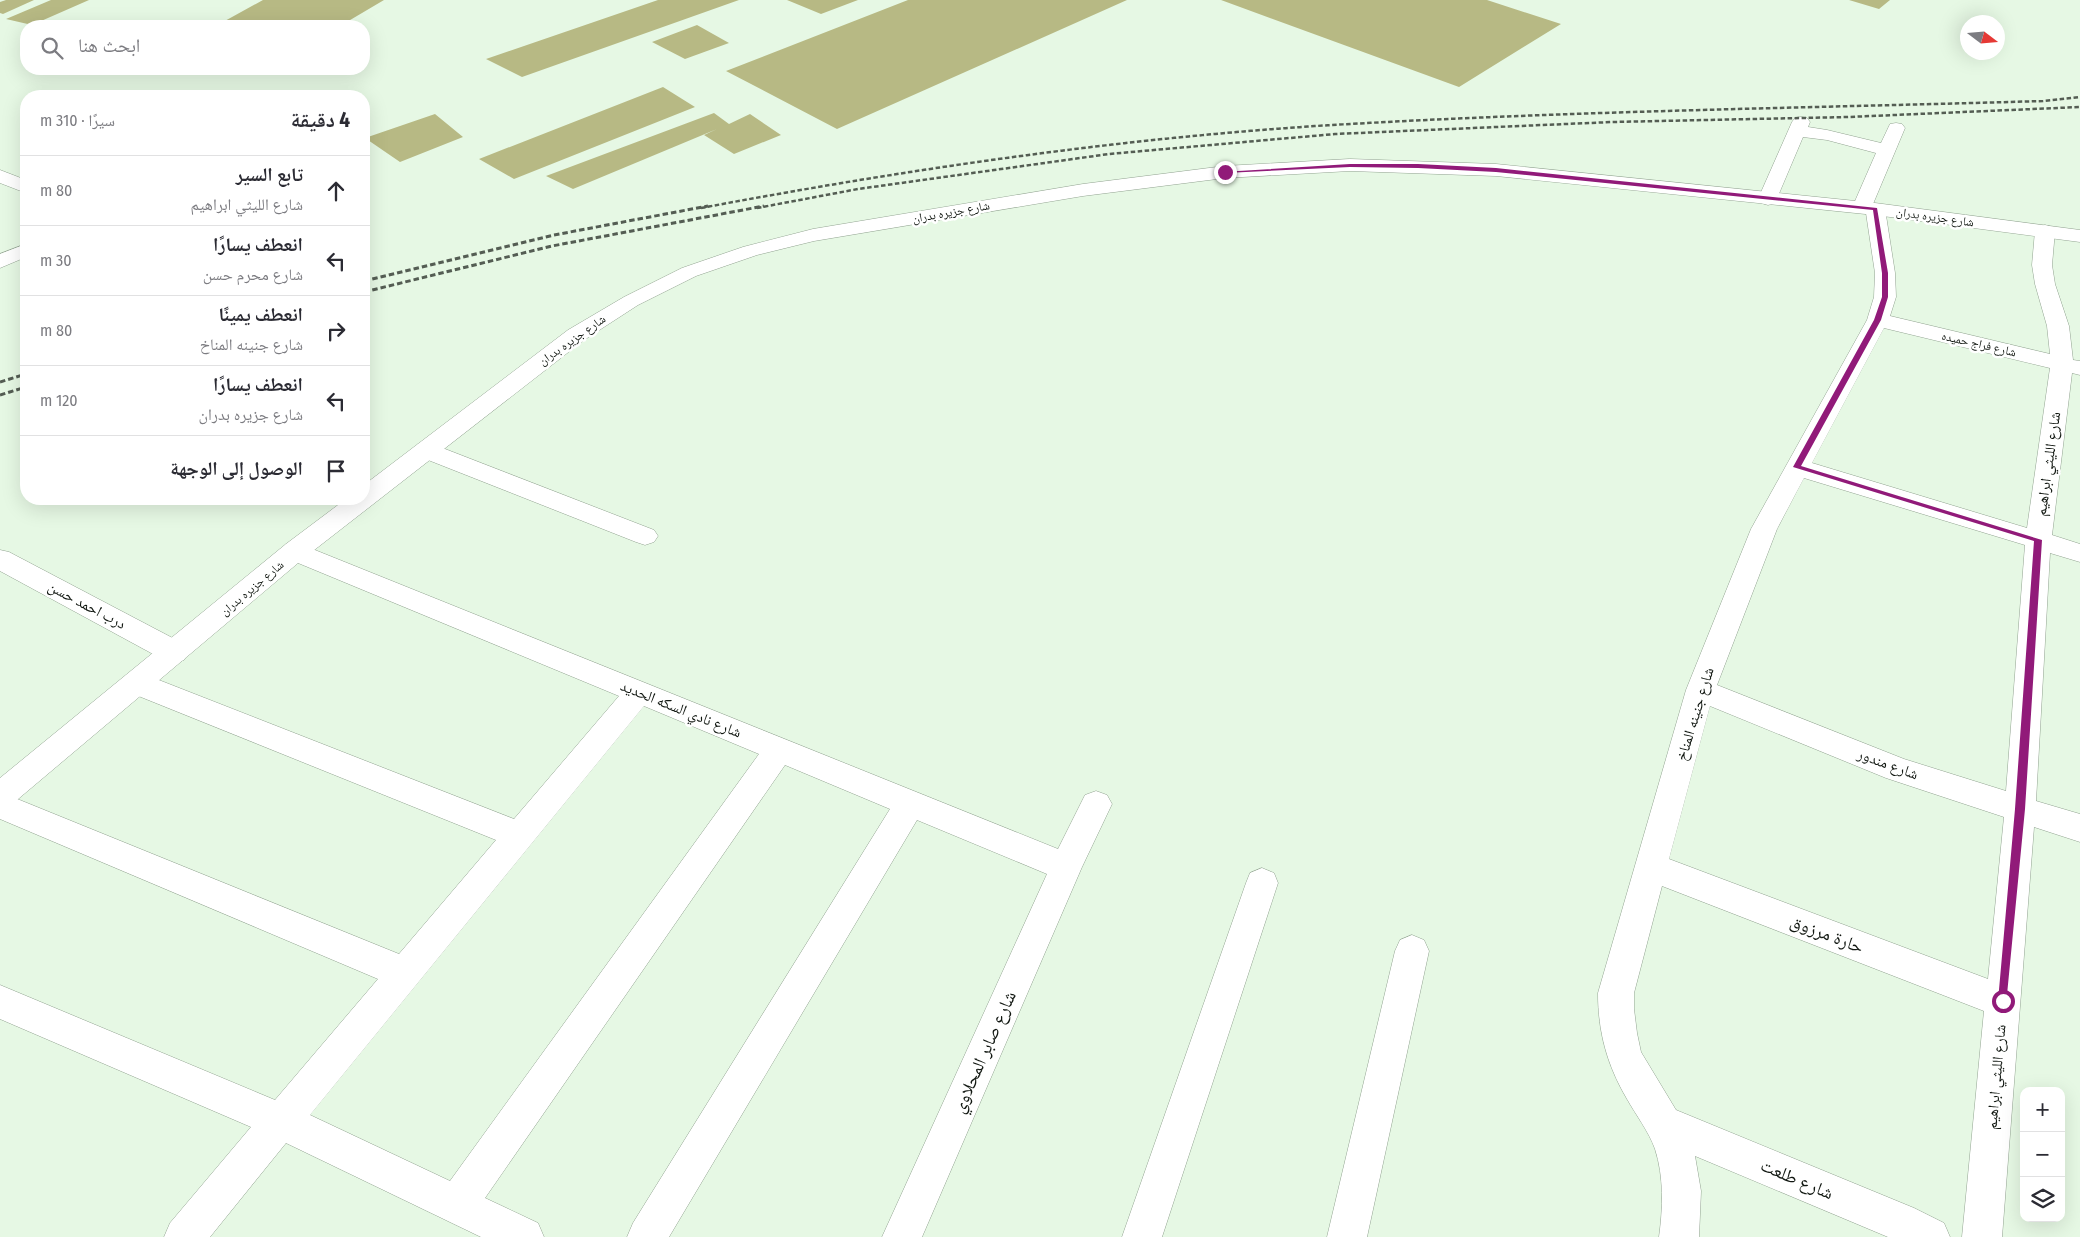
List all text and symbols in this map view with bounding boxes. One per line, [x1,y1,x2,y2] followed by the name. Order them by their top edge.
[1960,15,2005,60] north arrow
[20,20,370,75] search box
[38,34,66,62] icon: search
[78,34,140,57] text: ابحث هنا
[291,107,350,133] text: 4 دقيقة
[40,111,115,130] text: سيرًا · 310 m
[1214,161,1237,184] route end
[236,163,303,186] text: تابع السير
[322,177,350,205] icon: ahead
[40,181,72,200] text: 80 m
[191,195,303,214] text: شارع الليثي ابراهيم
[911,198,991,227] street label: شارع جزيره بدران
[1895,205,1975,230] street label: شارع جزيره بدران
[213,233,303,256] text: انعطف يسارًا
[322,247,350,275] icon: left
[40,251,72,270] text: 30 m
[203,265,303,284] text: شارع محرم حسن
[218,303,303,326] text: انعطف يمينًا
[536,312,609,369] street label: شارع جزيره بدران
[322,317,350,345] icon: right
[40,321,72,340] text: 80 m
[1940,329,2018,360] street label: شارع فراج حميده
[200,335,303,354] text: شارع جنينه المناخ
[213,373,303,396] text: انعطف يسارًا
[322,387,350,415] icon: left
[40,391,78,410] text: 120 m
[199,405,303,424] text: شارع جزيره بدران
[2032,410,2067,518] street label: شارع الليثي ابراهيم
[170,457,303,480] text: الوصول إلى الوجهة
[322,457,350,485] icon: arrive
[218,557,287,619] street label: شارع جزيره بدران
[45,577,129,634] street label: درب احمد حسن
[1672,665,1719,763] street label: شارع جنينه المناخ
[617,676,744,744] street label: شارع نادي السكه الحديد
[1854,744,1921,784] street label: شارع مندور
[1787,910,1867,958] street label: حارة مرزوق
[947,987,1024,1118] street label: شارع صابر المحلاوي
[1992,990,2015,1013] route start
[1982,1024,2012,1131] street label: شارع الليثي ابراهيم
[2020,1087,2065,1222] map controls
[2020,1087,2065,1132] button: +
[2020,1132,2065,1177] button: −
[1757,1154,1837,1204] street label: شارع طلعت
[2020,1177,2065,1222] button: layers

